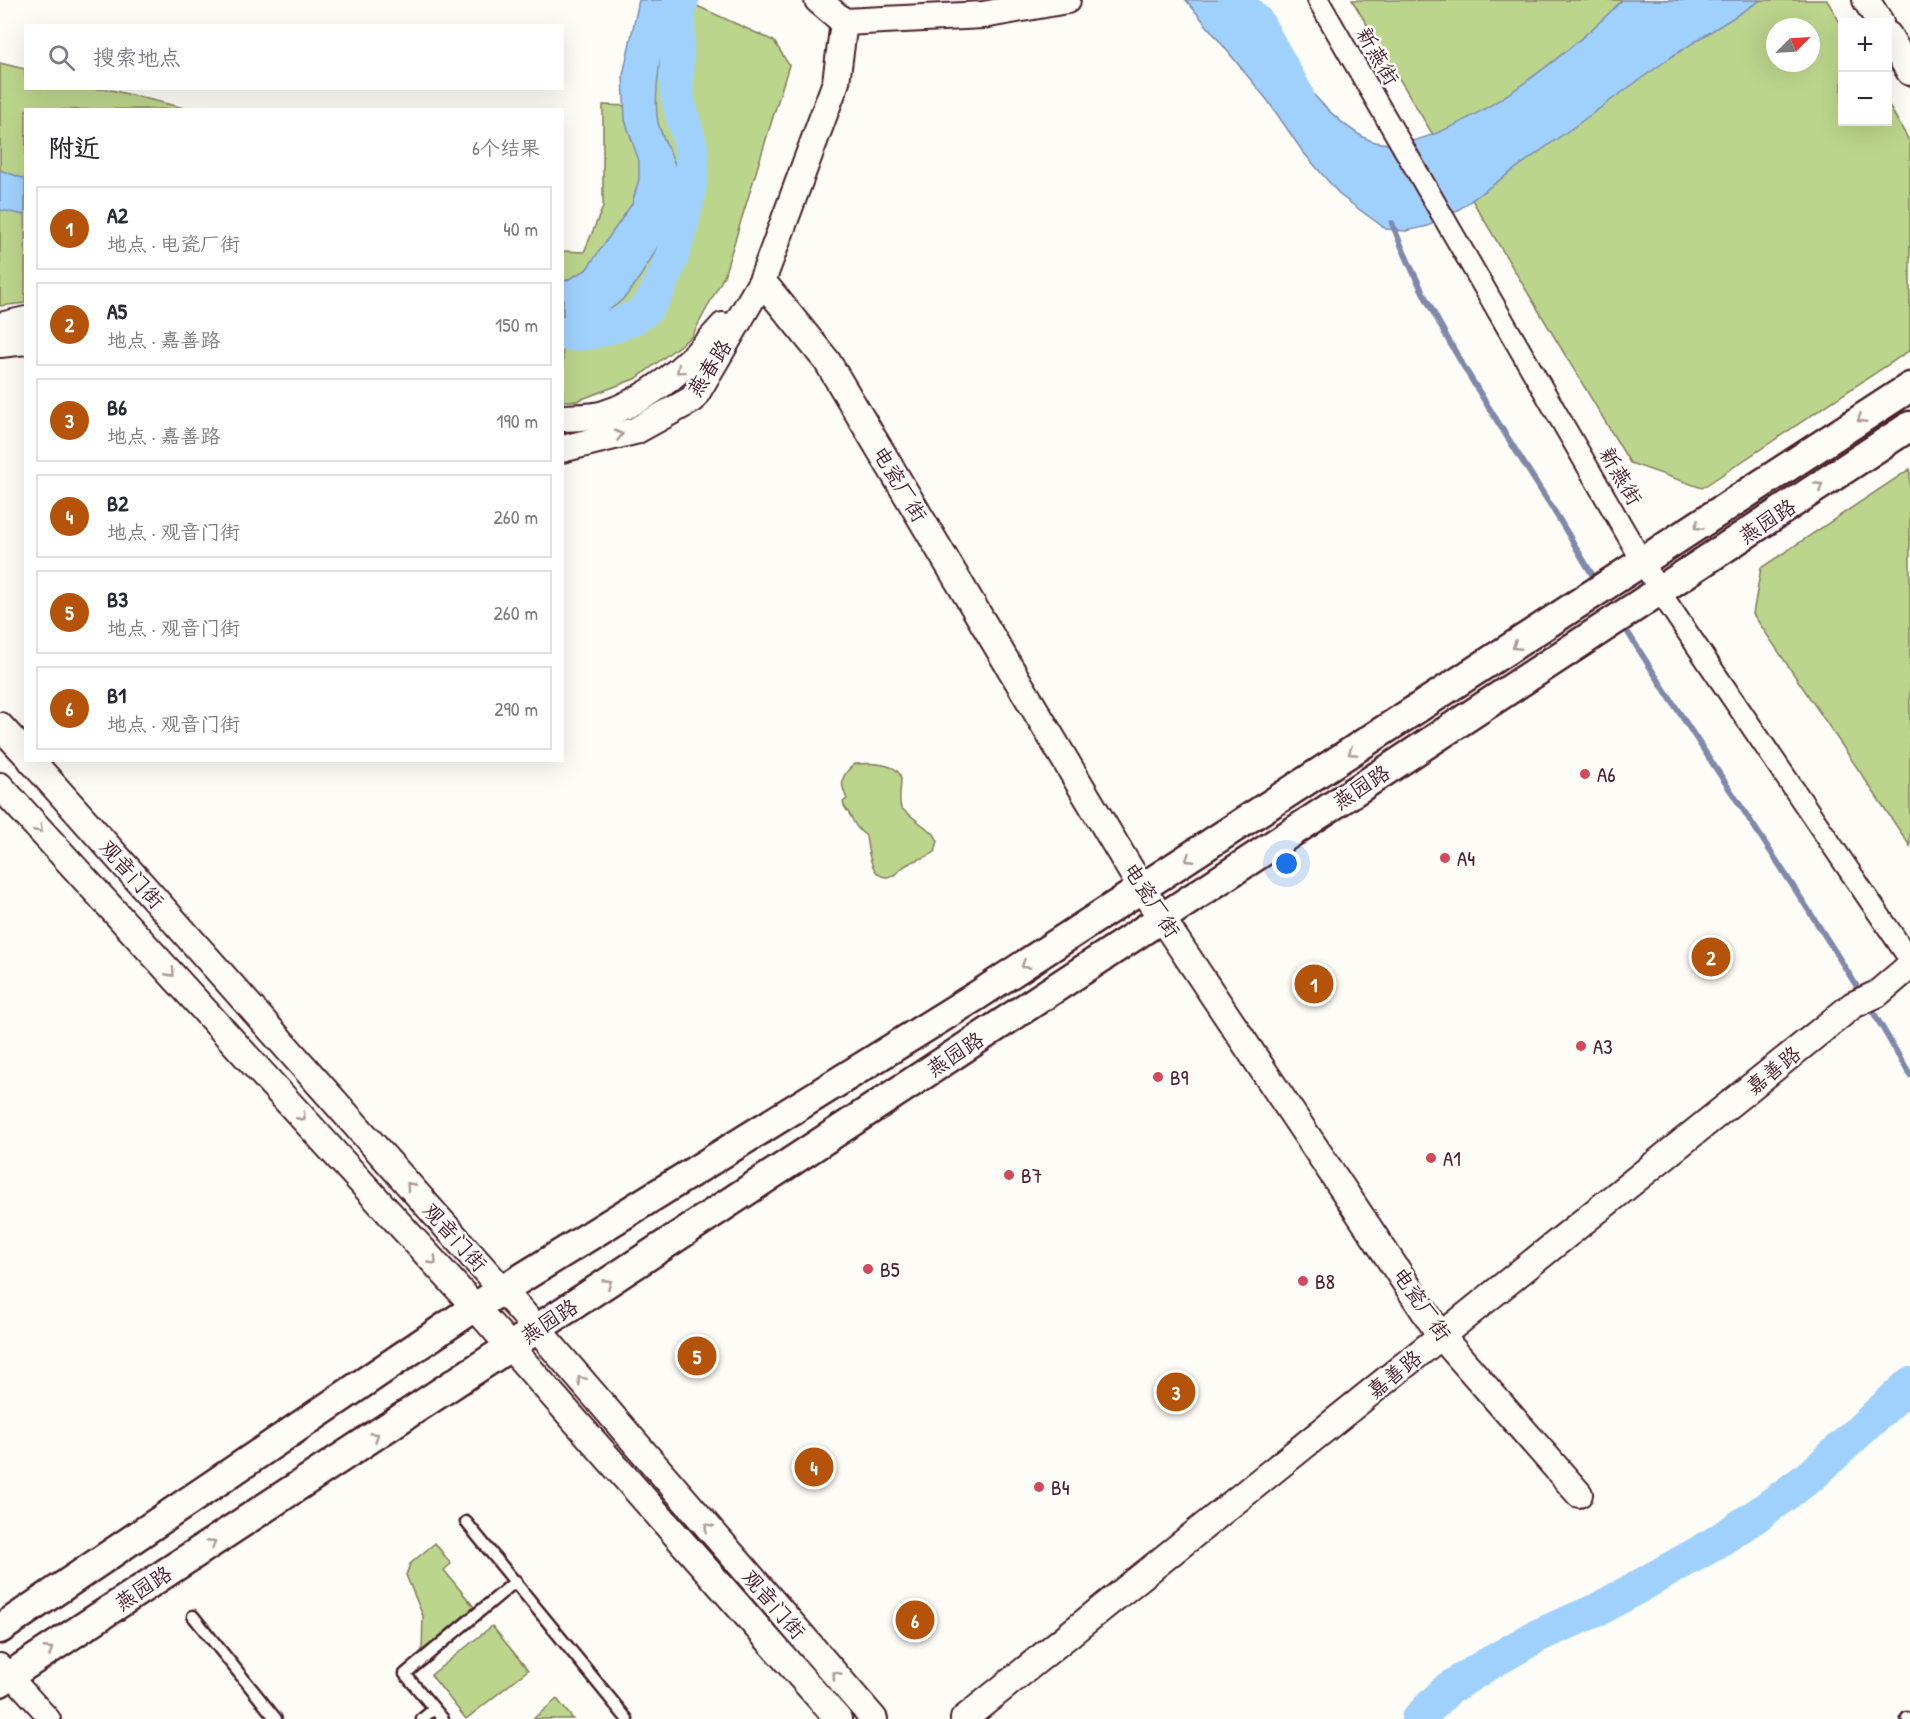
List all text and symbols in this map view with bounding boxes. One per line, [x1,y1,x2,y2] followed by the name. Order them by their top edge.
[1766,18,1820,72] north arrow
[1838,18,1892,126] map controls
[1838,18,1892,72] button: +
[1350,21,1406,91] street label: 新燕街
[24,24,564,90] search box
[45,41,78,74] icon: search
[93,42,181,72] text: 搜索地点
[1838,72,1892,126] button: −
[48,130,100,165] text: 附近
[472,134,540,161] text: 6个结果
[107,200,128,230] text: A2
[66,215,73,242] text: 1
[503,215,538,242] text: 40 m
[107,230,240,257] text: 地点 · 电瓷厂街
[107,296,127,326] text: A5
[65,311,74,338] text: 2
[495,311,538,338] text: 150 m
[107,326,220,353] text: 地点 · 嘉善路
[680,334,738,402] street label: 燕春路
[676,363,687,374] one-way arrow
[107,392,127,422] text: B6
[65,407,74,434] text: 3
[496,407,538,434] text: 190 m
[1857,412,1868,423] one-way arrow
[107,422,220,449] text: 地点 · 嘉善路
[614,429,624,442] one-way arrow
[866,441,934,527] street label: 电瓷厂街
[1593,441,1649,511] street label: 新燕街
[1813,483,1824,494] one-way arrow
[107,488,128,518] text: B2
[1733,492,1801,550] street label: 燕园路
[66,503,73,530] text: 4
[494,503,538,530] text: 260 m
[107,518,240,545] text: 地点 · 观音门街
[1694,519,1705,530] one-way arrow
[107,584,128,614] text: B3
[65,599,74,626] text: 5
[494,599,538,626] text: 260 m
[107,614,240,641] text: 地点 · 观音门街
[1512,639,1523,650] one-way arrow
[107,680,126,710] text: B1
[66,695,73,722] text: 6
[494,695,538,722] text: 290 m
[107,710,240,737] text: 地点 · 观音门街
[1348,745,1358,757] one-way arrow
[1327,758,1395,816] street label: 燕园路
[1597,760,1616,789] place label: A6
[1578,767,1592,781] marker: A6
[32,822,43,833] one-way arrow
[93,833,171,915] street label: 观音门街
[1457,844,1475,873] place label: A4
[1272,849,1301,878] your location
[1185,851,1195,863] one-way arrow
[1438,851,1452,865] marker: A4
[1117,857,1187,943] street label: 电瓷厂街
[1692,934,1730,980] pin: 2
[1021,957,1031,969] one-way arrow
[1294,962,1334,1006] pin: 1
[164,966,175,977] one-way arrow
[921,1025,989,1083] street label: 燕园路
[1593,1032,1613,1061] place label: A3
[1574,1039,1588,1053] marker: A3
[1739,1039,1807,1101] street label: 嘉善路
[1170,1063,1189,1092] place label: B9
[1151,1070,1165,1084] marker: B9
[295,1110,306,1121] one-way arrow
[1443,1144,1461,1173] place label: A1
[1424,1151,1438,1165] marker: A1
[1021,1161,1042,1190] place label: B7
[1002,1168,1016,1182] marker: B7
[406,1183,417,1193] one-way arrow
[416,1196,494,1278] street label: 观音门街
[426,1254,437,1265] one-way arrow
[880,1255,900,1284] place label: B5
[1386,1261,1458,1347] street label: 电瓷厂街
[861,1262,875,1276] marker: B5
[1315,1267,1335,1296] place label: B8
[1296,1274,1310,1288] marker: B8
[602,1278,612,1290] one-way arrow
[515,1292,583,1350] street label: 燕园路
[678,1334,716,1378] pin: 5
[1360,1343,1428,1405] street label: 嘉善路
[1156,1370,1196,1414] pin: 3
[577,1376,588,1387] one-way arrow
[368,1432,379,1443] one-way arrow
[794,1444,834,1490] pin: 4
[1051,1473,1070,1502] place label: B4
[1032,1480,1046,1494] marker: B4
[704,1523,715,1534] one-way arrow
[205,1539,216,1550] one-way arrow
[109,1559,177,1617] street label: 燕园路
[736,1563,812,1645] street label: 观音门街
[896,1598,934,1642] pin: 6
[42,1646,53,1657] one-way arrow
[832,1671,843,1682] one-way arrow

